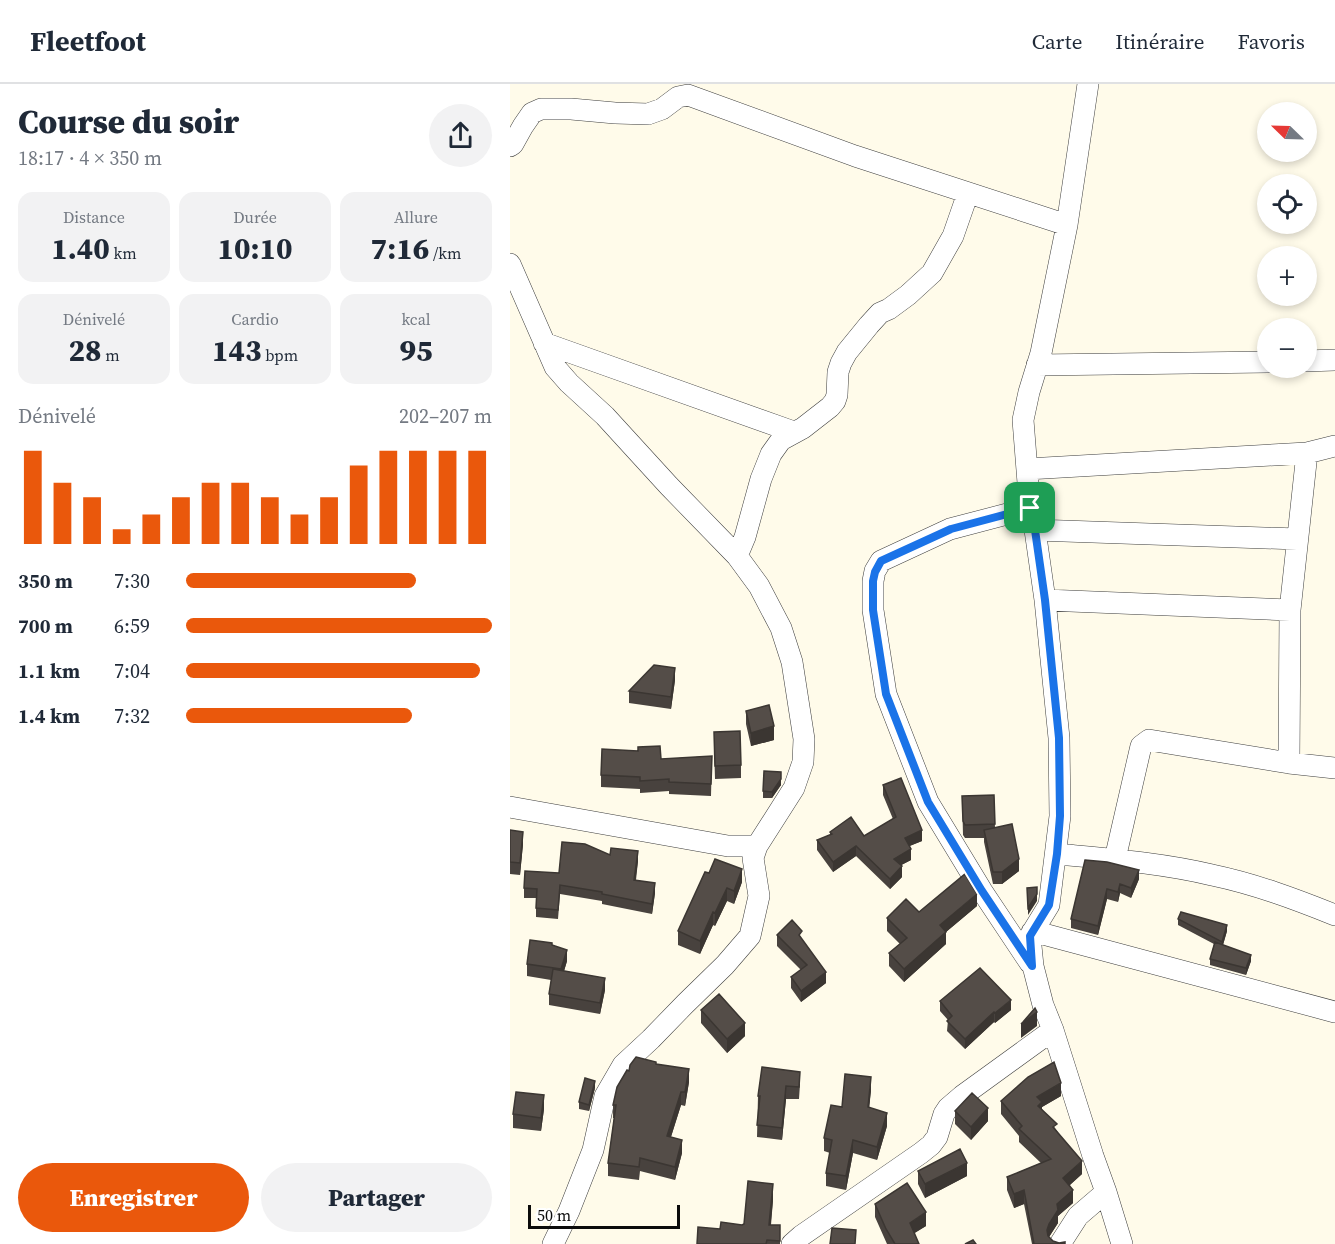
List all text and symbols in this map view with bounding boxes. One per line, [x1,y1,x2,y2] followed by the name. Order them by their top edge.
[30,22,146,60] text: Fleetfoot
[1032,27,1082,56] text: Carte
[1115,27,1204,56] text: Itinéraire
[1237,27,1305,56] text: Favoris
[18,99,239,144] text: Course du soir
[1257,102,1317,162] north arrow
[1257,102,1317,378] map controls
[429,104,492,167] button: share
[18,144,162,172] text: 18:17 · 4 × 350 m
[1257,174,1317,234] button: locate
[63,206,125,228] text: Distance
[233,206,277,228] text: Durée
[394,206,438,228] text: Allure
[51,228,110,269] text: 1.40
[217,228,293,269] text: 10:10
[371,228,429,269] text: 7:16
[110,242,137,264] text: km
[429,242,461,264] text: /km
[1257,246,1317,306] button: +
[63,308,125,330] text: Dénivelé
[231,308,279,330] text: Cardio
[401,308,431,330] text: kcal
[1257,318,1317,378] button: −
[68,330,101,371] text: 28
[212,330,262,371] text: 143
[399,330,433,371] text: 95
[101,344,120,366] text: m
[262,344,298,366] text: bpm
[18,402,96,430] text: Dénivelé
[399,402,492,430] text: 202–207 m
[1004,482,1055,533] pin
[1013,491,1046,524] icon: arrive
[18,567,73,595] text: 350 m
[114,567,150,595] text: 7:30
[18,612,73,640] text: 700 m
[114,612,150,640] text: 6:59
[18,657,80,685] text: 1.1 km
[114,657,150,685] text: 7:04
[18,702,80,730] text: 1.4 km
[114,702,150,730] text: 7:32
[18,1163,249,1232] button: Enregistrer
[261,1163,492,1232] button: Partager
[528,1202,680,1230] scale bar
[537,1204,571,1226] text: 50 m

